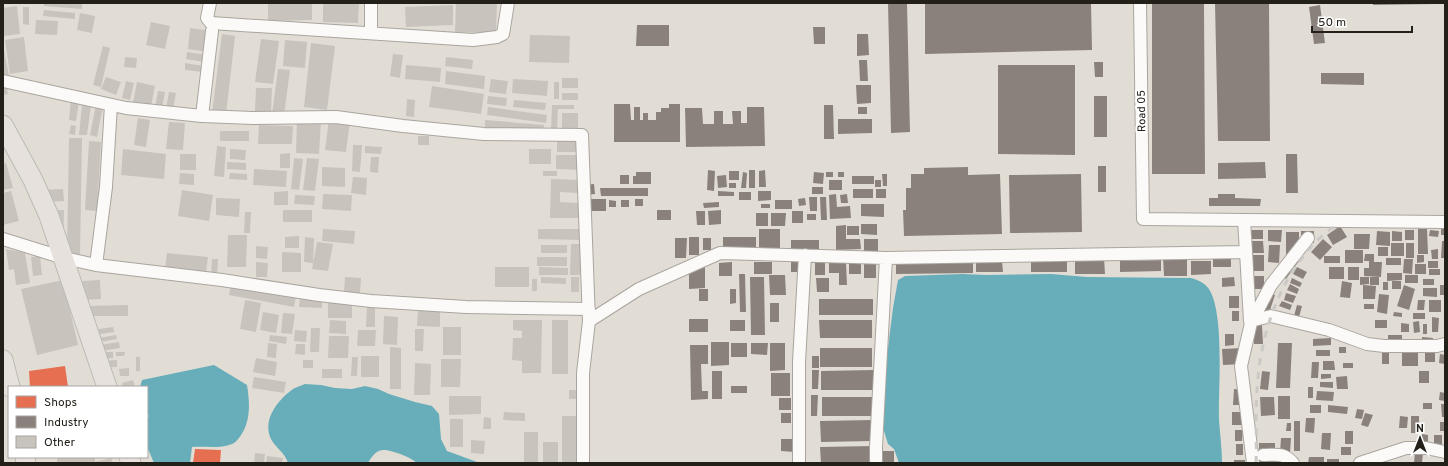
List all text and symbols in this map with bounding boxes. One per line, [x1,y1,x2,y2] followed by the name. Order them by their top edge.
[1312,8,1412,34] scale bar
[1318,15,1346,31] text: 50 m
[1135,90,1149,132] street label: Road 05
[8,386,148,458] legend
[44,395,77,411] text: Shops
[44,415,89,431] text: Industry
[1400,418,1440,458] north arrow
[1416,422,1424,436] text: N
[44,435,76,451] text: Other

